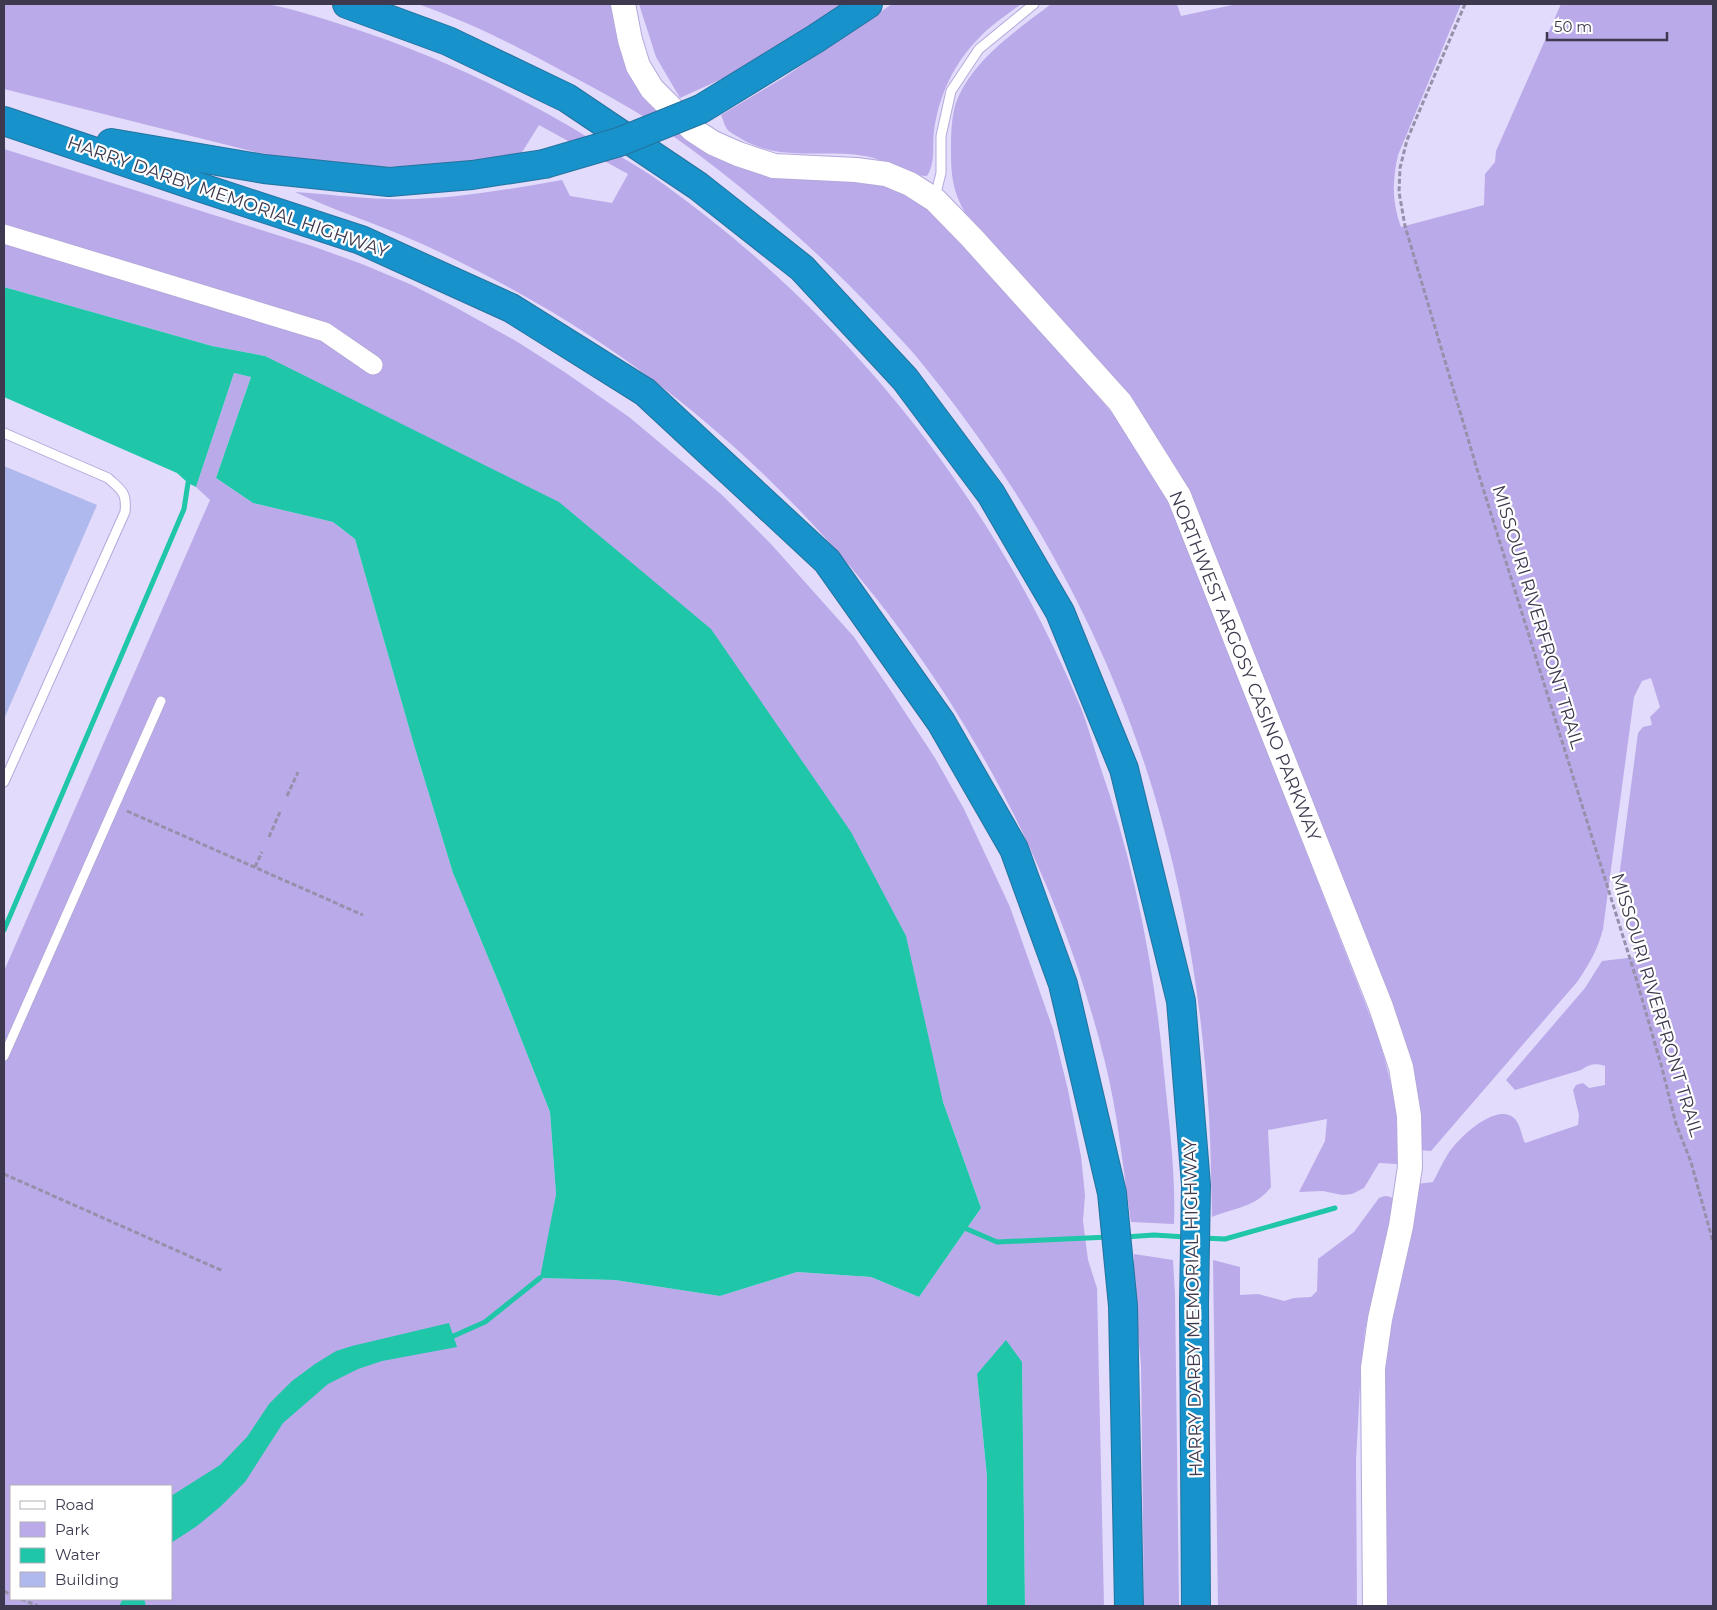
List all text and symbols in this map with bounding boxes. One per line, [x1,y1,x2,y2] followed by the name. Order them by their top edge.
[1547,10,1667,42] scale bar
[1554,17,1592,36] text: 50 m
[64,132,392,263] street label: HARRY DARBY MEMORIAL HIGHWAY
[1487,483,1589,752] street label: MISSOURI RIVERFRONT TRAIL
[1164,488,1326,845] street label: NORTHWEST ARGOSY CASINO PARKWAY
[1606,871,1708,1140] street label: MISSOURI RIVERFRONT TRAIL
[1179,1138,1207,1477] street label: HARRY DARBY MEMORIAL HIGHWAY
[10,1485,172,1600] legend
[55,1495,94,1514] text: Road
[55,1520,89,1539] text: Park
[55,1545,101,1564] text: Water
[55,1570,119,1589] text: Building

